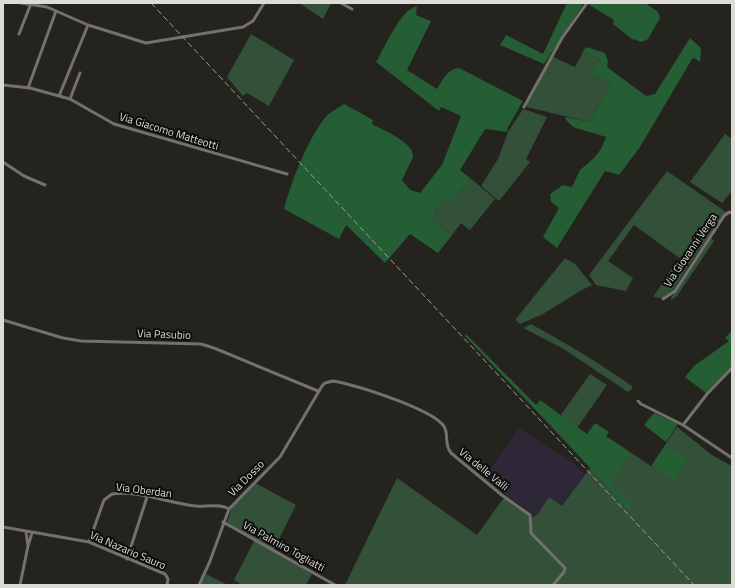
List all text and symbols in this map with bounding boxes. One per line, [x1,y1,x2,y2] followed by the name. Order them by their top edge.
[117,108,221,154] street label: Via Giacomo Matteotti
[659,210,721,290] street label: Via Giovanni Verga
[137,325,191,343] street label: Via Pasubio
[456,444,512,494] street label: Via delle Valli
[224,456,268,500] street label: Via Dosso
[115,479,173,501] street label: Via Oberdan
[240,517,328,575] street label: Via Palmiro Togliatti
[87,527,169,573] street label: Via Nazario Sauro

